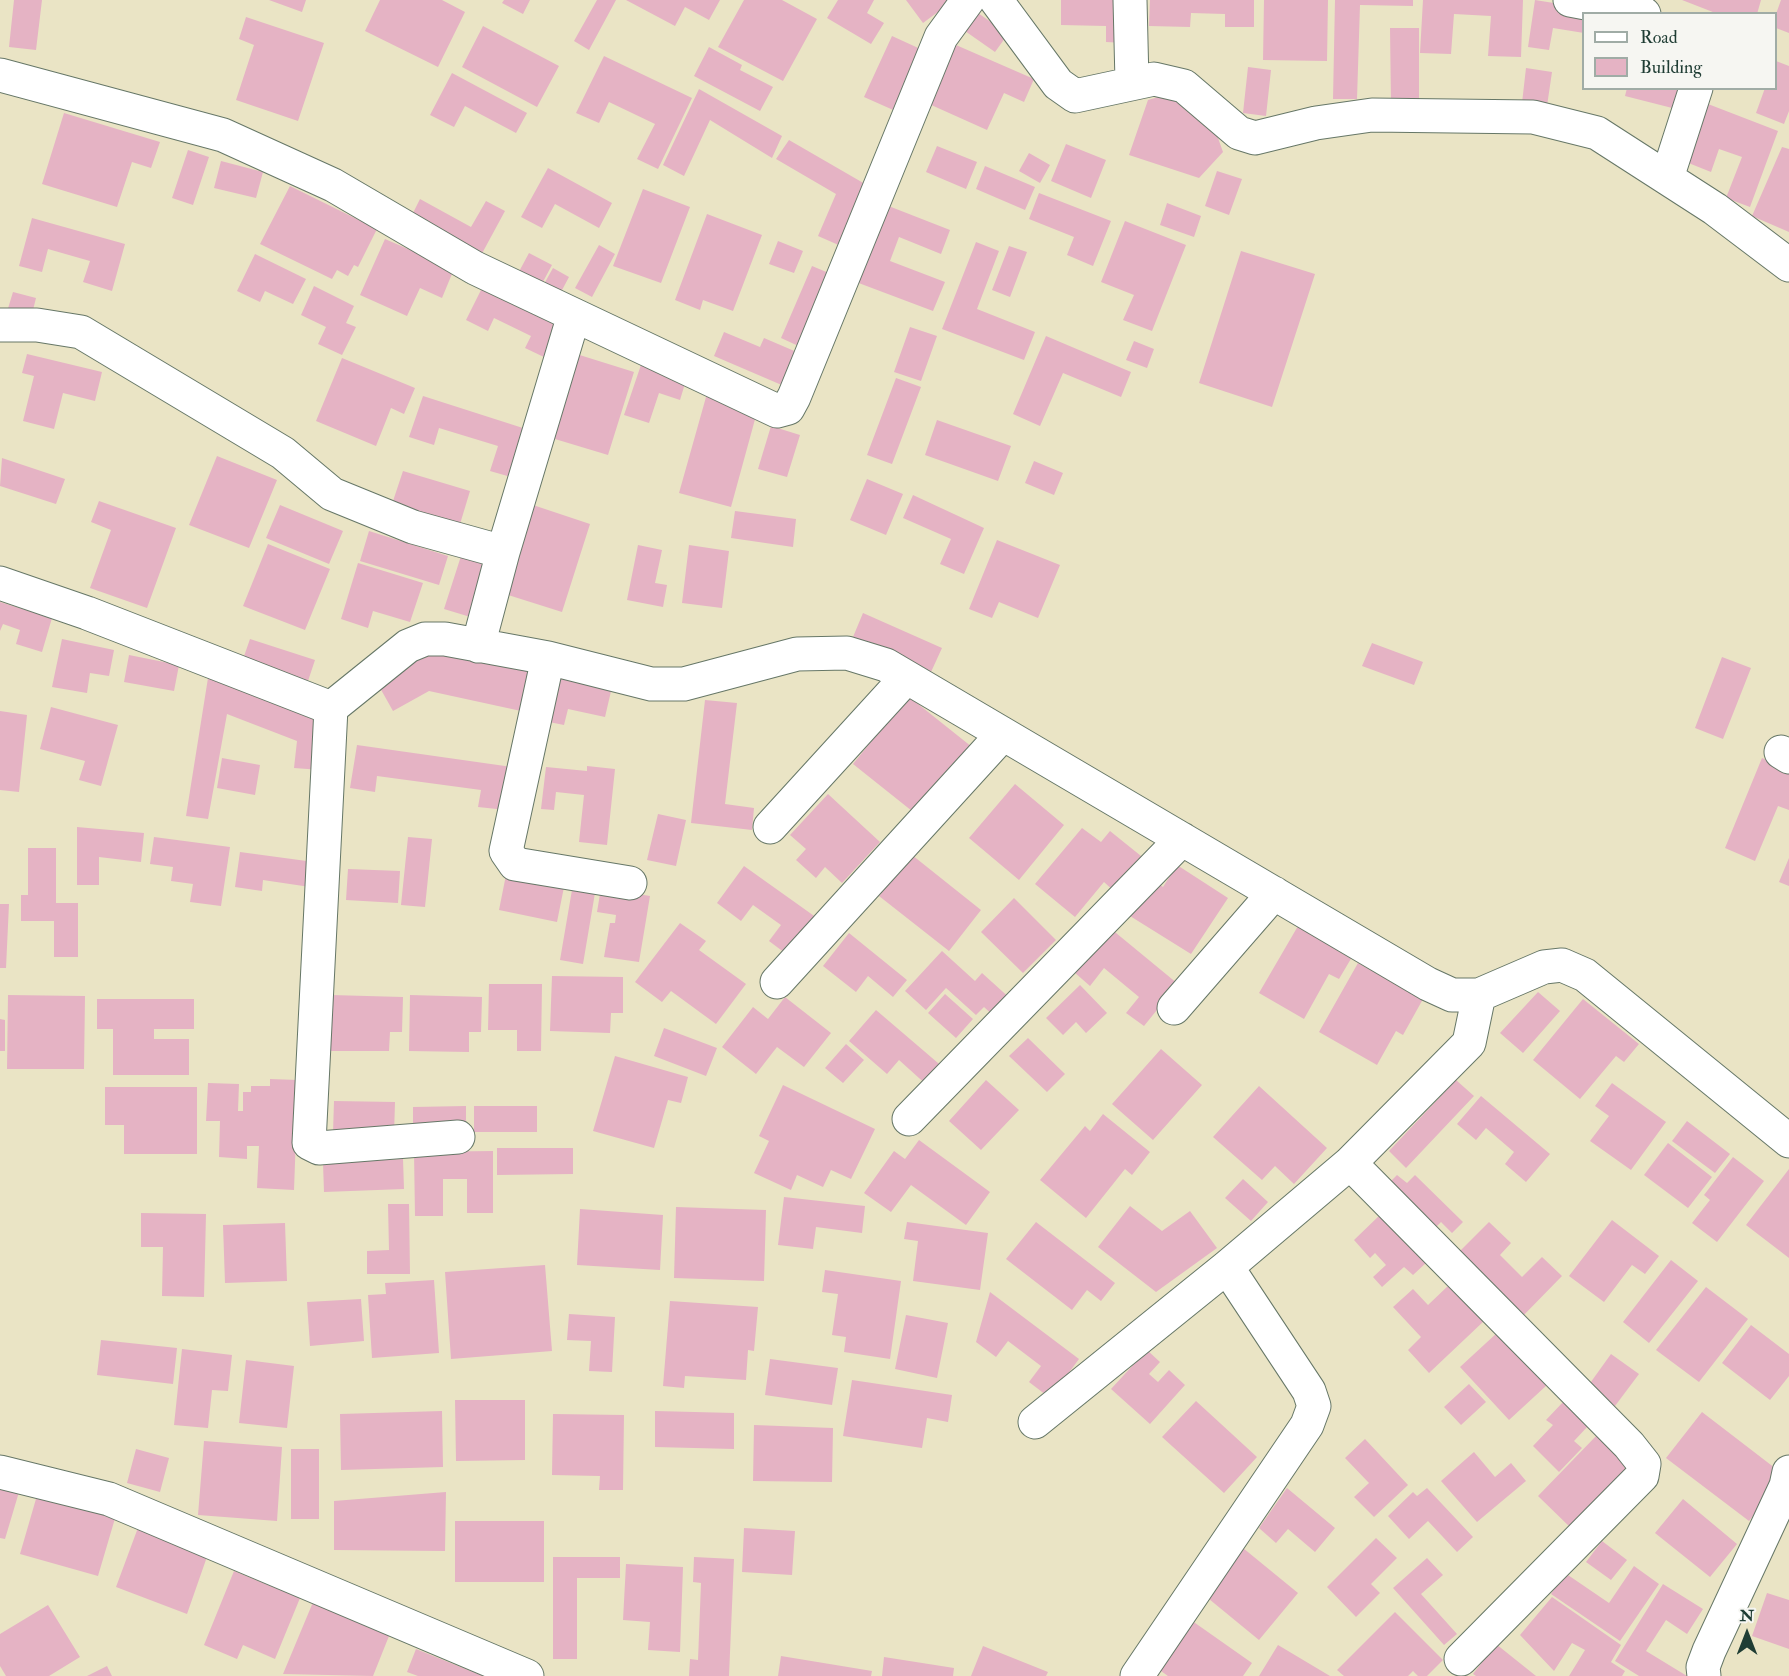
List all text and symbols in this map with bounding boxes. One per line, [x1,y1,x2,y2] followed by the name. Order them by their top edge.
[1582,12,1777,90] legend
[1640,26,1678,49] text: Road
[1640,56,1702,79] text: Building
[1717,1604,1777,1664] north arrow
[1740,1606,1754,1626] text: N

